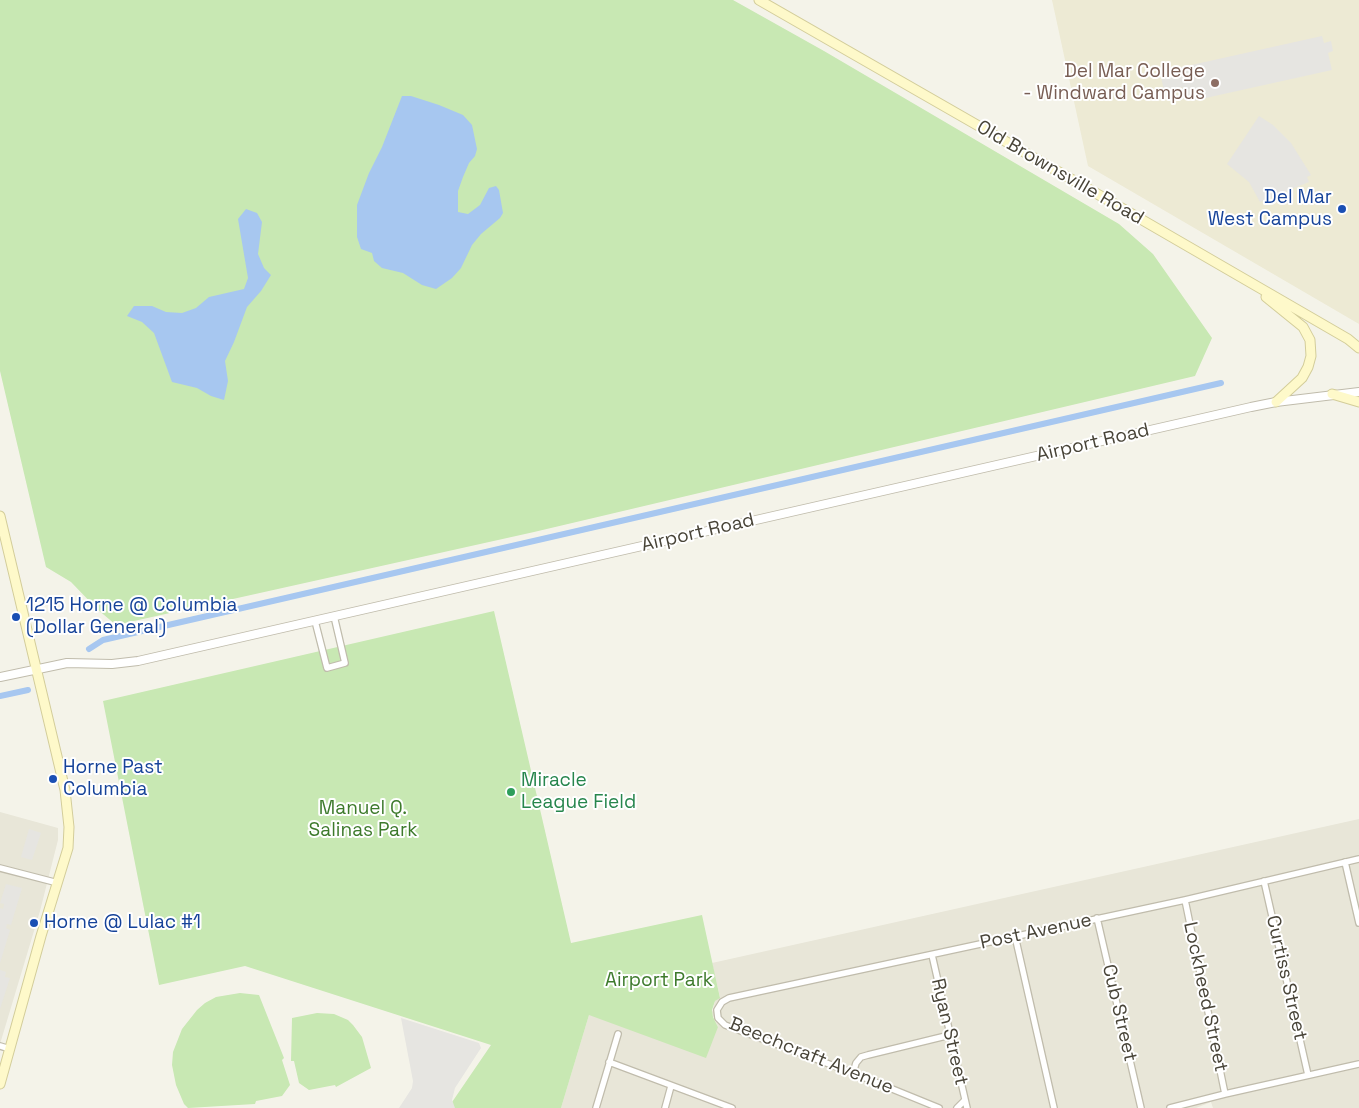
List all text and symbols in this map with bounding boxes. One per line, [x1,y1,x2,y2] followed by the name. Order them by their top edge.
[1023,61,1205,105] place label: Del Mar College - Windward Campus
[1209,77,1221,89] marker: Del Mar College - Windward Campus
[972,116,1148,230] street label: Old Brownsville Road
[1208,187,1332,231] place label: Del Mar West Campus
[1336,203,1348,215] marker: Del Mar West Campus
[1034,419,1152,467] street label: Airport Road
[639,509,757,557] street label: Airport Road
[26,595,238,639] place label: 1215 Horne @ Columbia (Dollar General)
[10,611,22,623] marker: 1215 Horne @ Columbia (Dollar General)
[63,757,163,801] place label: Horne Past Columbia
[521,770,636,814] place label: Miracle League Field
[47,773,59,785] marker: Horne Past Columbia
[505,786,517,798] marker: Miracle League Field
[309,798,417,842] park label: Manuel Q. Salinas Park
[978,909,1094,955] street label: Post Avenue
[44,912,201,934] place label: Horne @ Lulac #1
[1261,913,1311,1043] street label: Curtiss Street
[28,917,40,929] marker: Horne @ Lulac #1
[1178,920,1232,1074] street label: Lockheed Street
[1097,962,1141,1064] street label: Cub Street
[605,970,713,992] park label: Airport Park
[926,976,972,1088] street label: Ryan Street
[725,1013,897,1099] street label: Beechcraft Avenue

